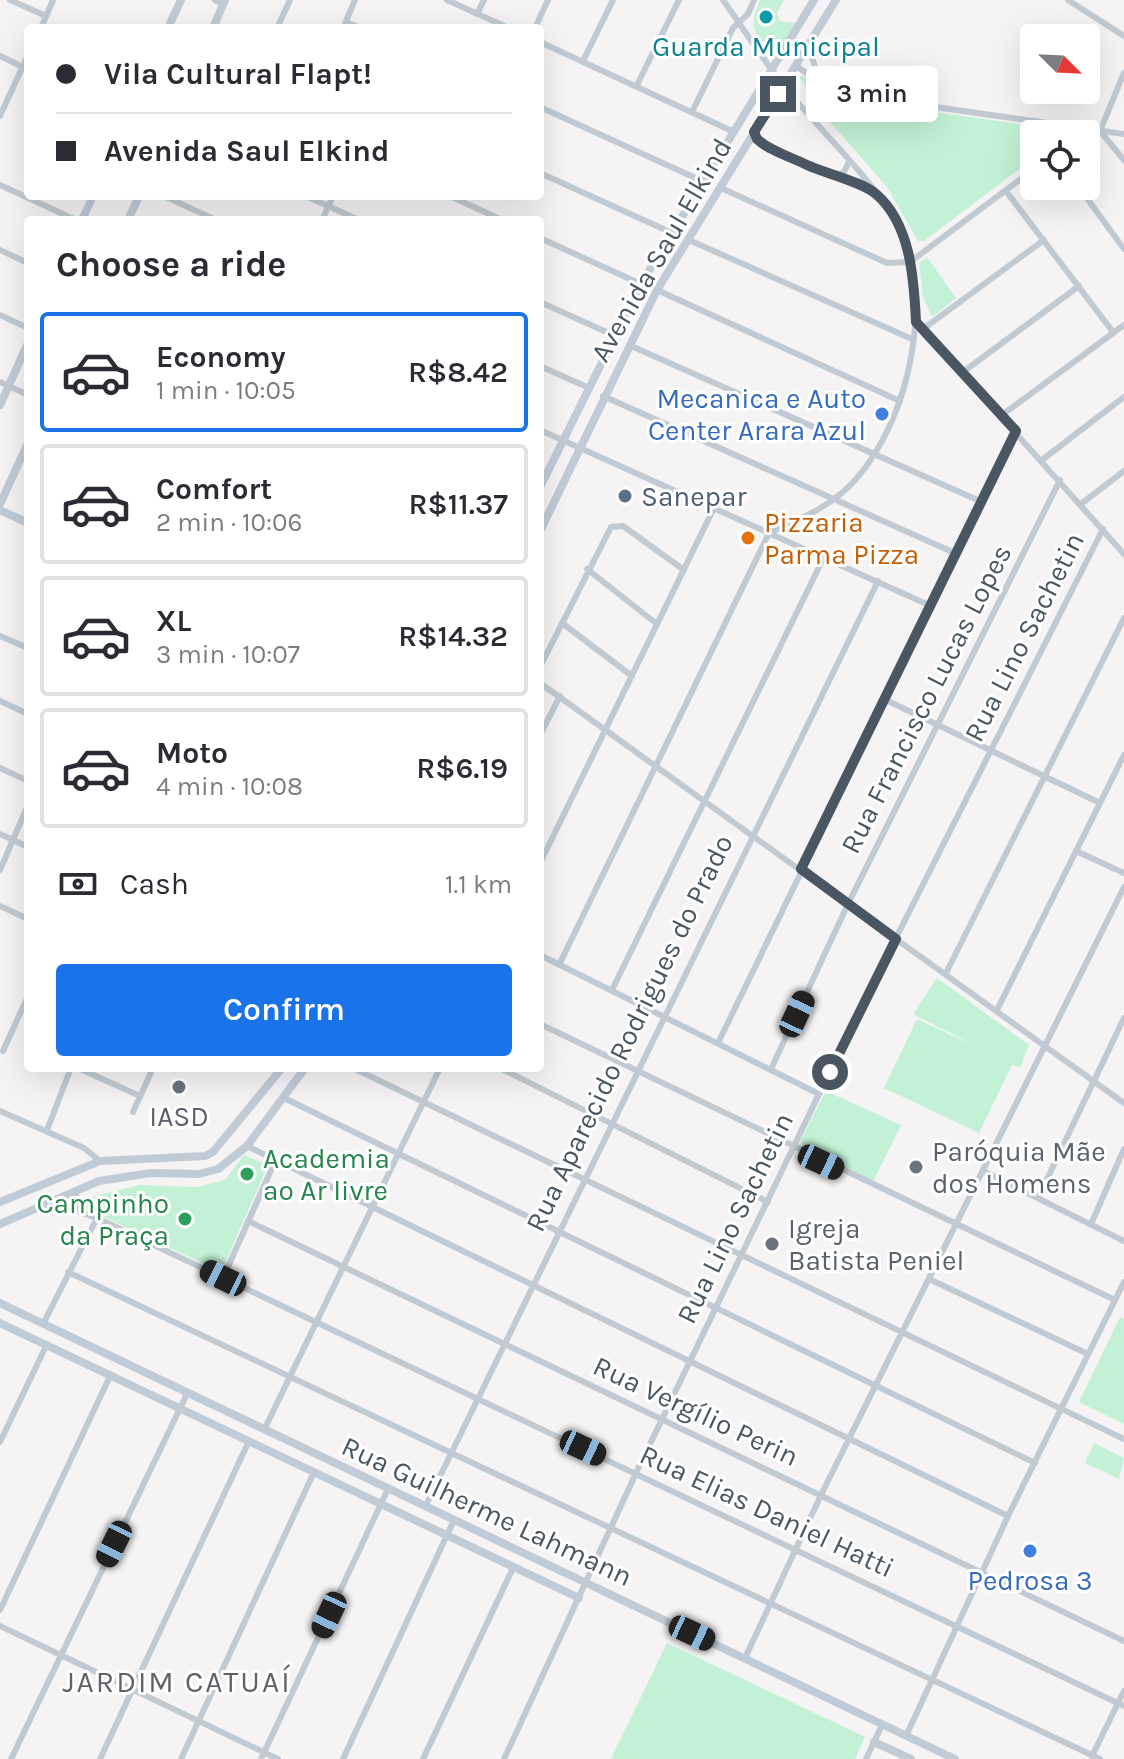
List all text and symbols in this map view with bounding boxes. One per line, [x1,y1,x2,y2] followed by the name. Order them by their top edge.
[757,8,775,26] marker: Guarda Municipal
[1020,24,1100,104] north arrow
[1020,24,1100,200] map controls
[652,30,880,63] place label: Guarda Municipal
[104,56,372,92] text: Vila Cultural Flapt!
[806,66,938,122] callout: 3 min
[760,76,796,112] route end
[836,78,908,109] text: 3 min
[1020,120,1100,200] button: locate
[584,132,738,368] street label: Avenida Saul Elkind
[104,133,389,169] text: Avenida Saul Elkind
[56,243,286,285] text: Choose a ride
[60,336,132,408] icon: car
[156,339,286,375] text: Economy
[408,354,508,390] text: R$8.42
[156,375,296,406] text: 1 min · 10:05
[648,382,866,447] place label: Mecanica e Auto Center Arara Azul
[873,405,891,423] marker: Mecanica e Auto Center Arara Azul
[60,468,132,540] icon: car
[156,471,272,507] text: Comfort
[641,480,747,513] place label: Sanepar
[409,486,508,522] text: R$11.37
[616,487,634,505] marker: Sanepar
[764,506,919,571] place label: Pizzaria Parma Pizza
[156,507,302,538] text: 2 min · 10:06
[957,527,1091,747] street label: Rua Lino Sachetin
[739,529,757,547] marker: Pizzaria Parma Pizza
[834,539,1018,859] street label: Rua Francisco Lucas Lopes
[60,600,132,672] icon: car
[156,603,191,639] text: XL
[398,618,508,654] text: R$14.32
[156,639,300,670] text: 3 min · 10:07
[60,732,132,804] icon: car
[156,735,228,771] text: Moto
[416,750,508,786] text: R$6.19
[156,771,303,802] text: 4 min · 10:08
[518,829,740,1237] street label: Rua Aparecido Rodrigues do Prado
[56,862,100,906] icon: cash
[120,866,189,902] text: Cash
[445,869,512,900] text: 1.1 km
[56,964,512,1056] button: Confirm
[776,987,818,1041] car
[812,1054,848,1090] route start
[170,1078,188,1096] marker: IASD
[149,1100,209,1133] place label: IASD
[670,1107,800,1329] street label: Rua Lino Sachetin
[932,1135,1106,1200] place label: Paróquia Mãe dos Homens
[794,1141,848,1183] car
[263,1142,390,1207] place label: Academia ao Ar livre
[907,1158,925,1176] marker: Paróquia Mãe dos Homens
[238,1165,256,1183] marker: Academia ao Ar livre
[36,1187,169,1252] place label: Campinho da Praça
[176,1210,194,1228] marker: Campinho da Praça
[788,1212,964,1277] place label: Igreja Batista Peniel
[763,1235,781,1253] marker: Igreja Batista Peniel
[196,1257,250,1299] car
[588,1349,804,1473] street label: Rua Vergílio Perin
[556,1427,610,1469] car
[336,1429,638,1593] street label: Rua Guilherme Lahmann
[635,1438,899,1584] street label: Rua Elias Daniel Hatti
[93,1517,135,1571] car
[1021,1542,1039,1560] marker: Pedrosa 3
[967,1564,1093,1597] place label: Pedrosa 3
[308,1588,350,1642] car
[665,1612,719,1654] car
[62,1664,292,1700] district label: JARDIM CATUAÍ

